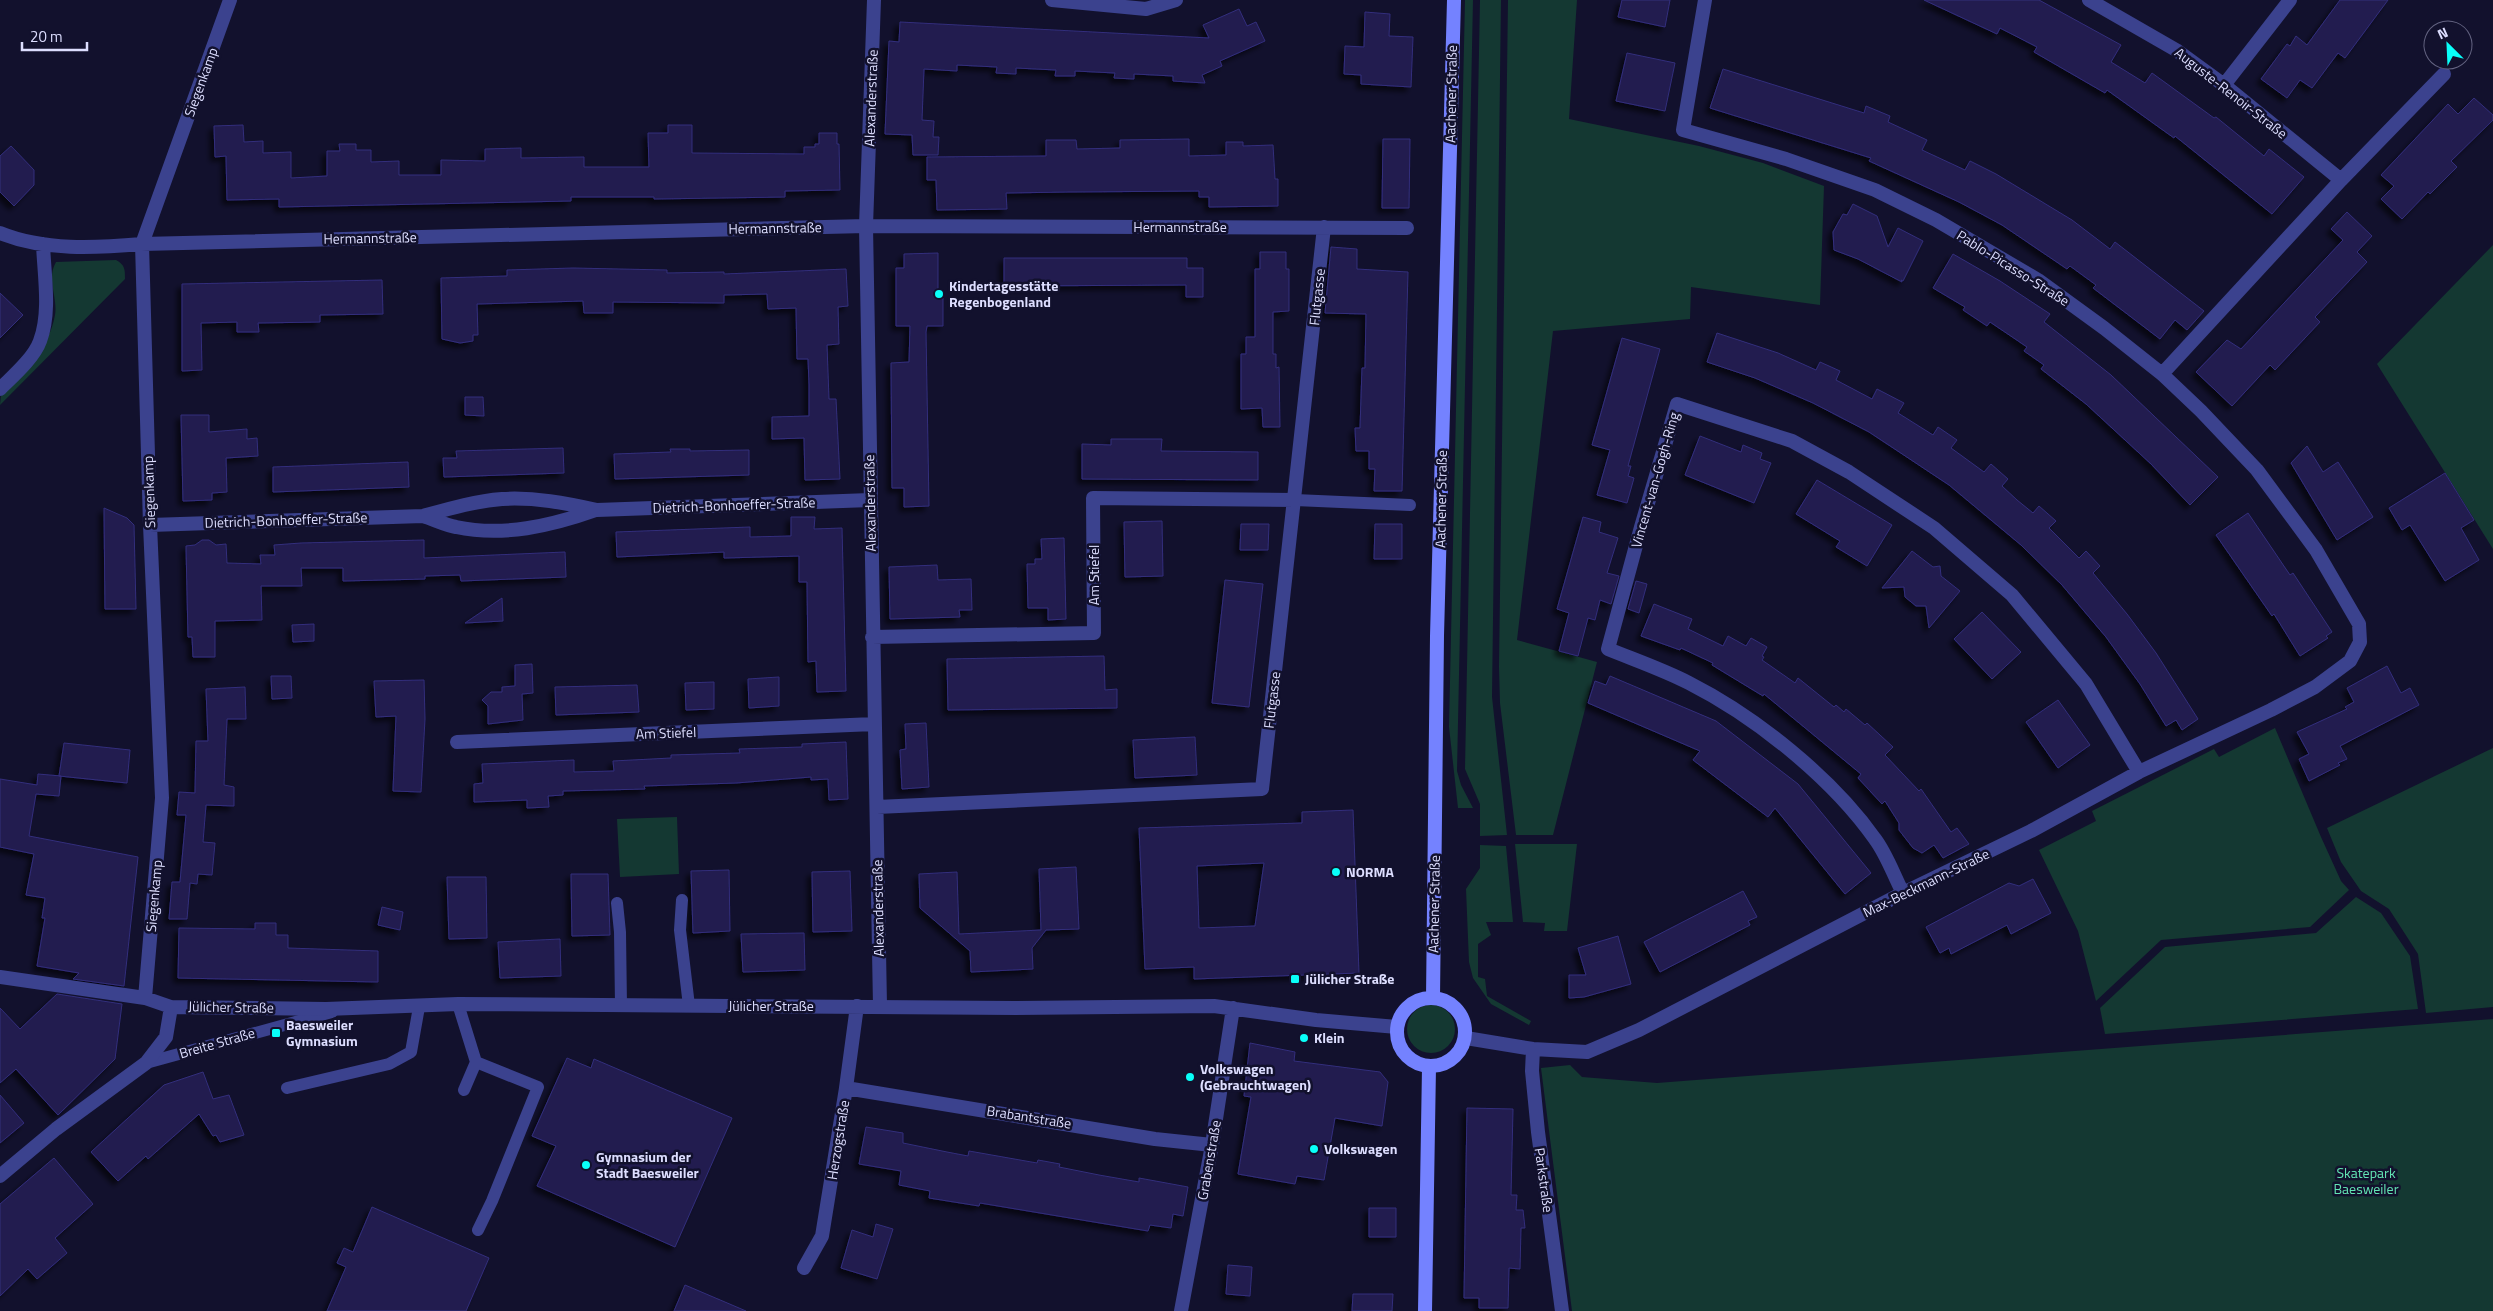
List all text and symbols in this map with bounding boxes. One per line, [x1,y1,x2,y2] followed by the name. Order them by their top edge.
[22,20,88,52] scale bar
[2423,20,2473,70] north arrow
[2434,21,2451,44] text: N
[30,25,63,48] text: 20 m
[2171,42,2292,143] street label: Auguste-Renoir-Straße
[178,44,223,119] street label: Siegenkamp
[1439,45,1462,143] street label: Aachener Straße
[858,49,883,147] street label: Alexanderstraße
[728,216,822,239] street label: Hermannstraße
[1133,216,1227,237] street label: Hermannstraße
[1953,224,2074,311] street label: Pablo-Picasso-Straße
[323,226,417,249] street label: Hermannstraße
[1303,267,1330,327] street label: Flutgasse
[949,275,1058,312] place label: Kindertagesstätte Regenbogenland
[933,288,945,300] marker: Kindertagesstätte Regenbogenland
[1625,409,1684,550] street label: Vincent-van-Gogh-Ring
[1429,450,1452,548] street label: Aachener Straße
[858,454,881,552] street label: Alexanderstraße
[137,456,160,529] street label: Siegenkamp
[652,491,816,518] street label: Dietrich-Bonhoeffer-Straße
[204,506,368,533] street label: Dietrich-Bonhoeffer-Straße
[1083,545,1104,605] street label: Am Stiefel
[1258,670,1285,730] street label: Flutgasse
[635,721,697,744] street label: Am Stiefel
[1859,843,1992,922] street label: Max-Beckmann-Straße
[1422,855,1445,953] street label: Aachener Straße
[140,859,167,933] street label: Siegenkamp
[866,859,889,957] street label: Alexanderstraße
[1346,861,1395,882] place label: NORMA
[1330,866,1342,878] marker: NORMA
[1305,968,1394,989] place label: Jülicher Straße
[1289,973,1301,985] marker: Jülicher Straße
[188,995,274,1018] street label: Jülicher Straße
[728,995,814,1016] street label: Jülicher Straße
[286,1014,358,1051] place label: Baesweiler Gymnasium
[177,1022,257,1063] street label: Breite Straße
[270,1027,282,1039] marker: Baesweiler Gymnasium
[1314,1027,1345,1048] place label: Klein
[1298,1032,1310,1044] marker: Klein
[1200,1058,1311,1095] place label: Volkswagen (Gebrauchtwagen)
[1184,1071,1196,1083] marker: Volkswagen (Gebrauchtwagen)
[821,1098,854,1181] street label: Herzogstraße
[985,1099,1073,1134] street label: Brabantstraße
[1191,1118,1226,1202] street label: Grabenstraße
[1324,1138,1397,1159] place label: Volkswagen
[1308,1143,1320,1155] marker: Volkswagen
[596,1146,699,1183] place label: Gymnasium der Stadt Baesweiler
[1530,1146,1559,1214] street label: Parkstraße
[580,1159,592,1171] marker: Gymnasium der Stadt Baesweiler
[2333,1162,2399,1199] park label: Skatepark Baesweiler

